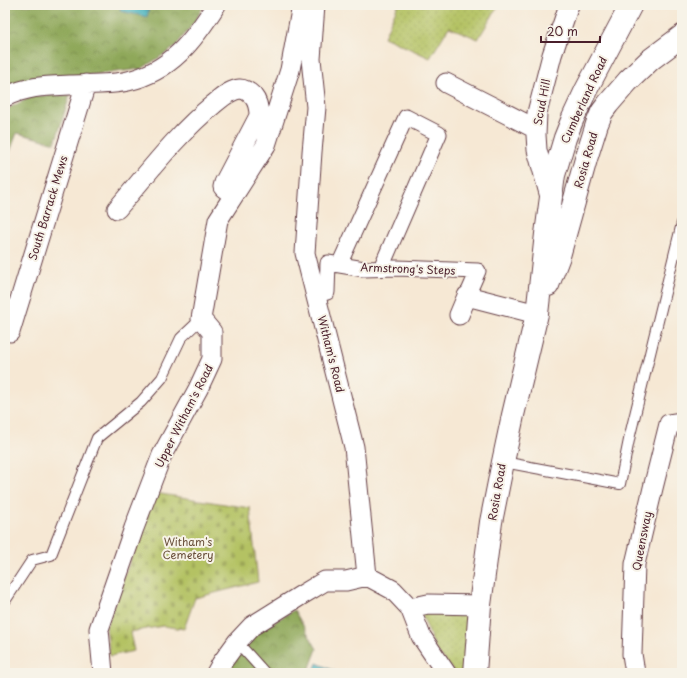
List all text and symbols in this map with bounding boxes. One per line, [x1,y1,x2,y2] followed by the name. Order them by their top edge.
[541,18,600,44] scale bar
[547,22,578,40] text: 20 m
[556,53,611,146] street label: Cumberland Road
[529,77,554,126] street label: Scud Hill
[569,130,602,190] street label: Rosia Road
[24,153,72,262] street label: South Barrack Mews
[360,258,456,279] street label: Armstrong's Steps
[314,314,349,394] street label: Witham's Road
[150,361,217,470] street label: Upper Witham's Road
[483,462,510,522] street label: Rosia Road
[627,510,656,572] street label: Queensway
[162,533,214,563] park label: Witham's Cemetery

